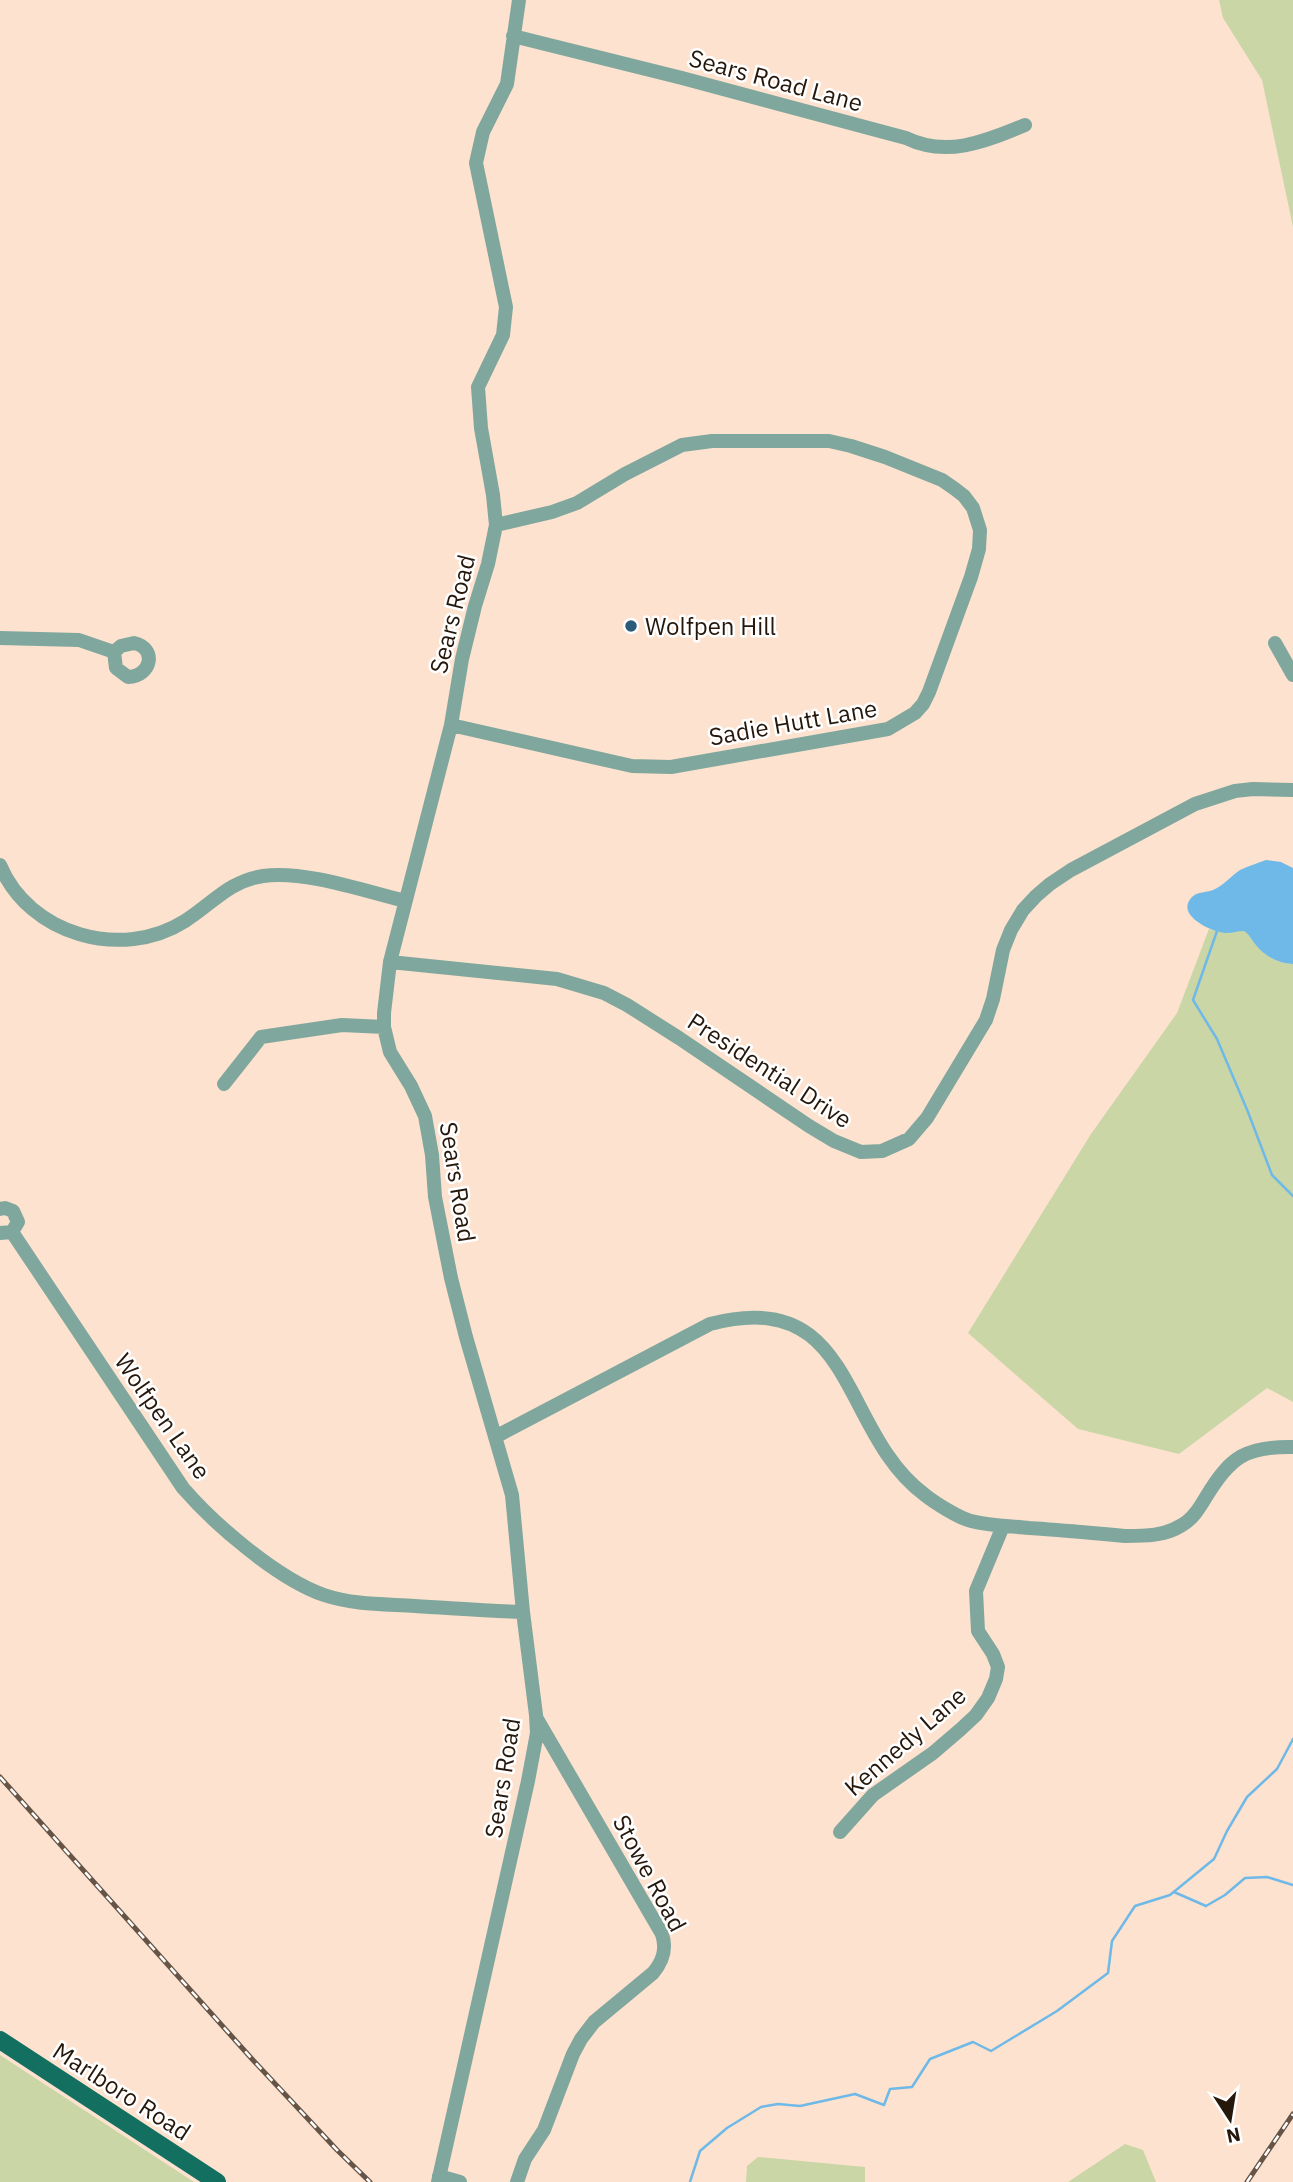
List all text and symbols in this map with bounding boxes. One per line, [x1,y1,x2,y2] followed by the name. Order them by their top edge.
[686,41,866,119] street label: Sears Road Lane
[422,551,482,677] street label: Sears Road
[645,610,776,642] place label: Wolfpen Hill
[623,618,639,634] marker: Wolfpen Hill
[706,691,880,753] street label: Sadie Hutt Lane
[682,1005,858,1135] street label: Presidential Drive
[433,1120,483,1244] street label: Sears Road
[108,1347,218,1485] street label: Wolfpen Lane
[837,1679,973,1803] street label: Kennedy Lane
[477,1716,527,1840] street label: Sears Road
[606,1809,694,1937] street label: Stowe Road
[47,2035,197,2147] street label: Marlboro Road
[1195,2084,1265,2154] north arrow
[1224,2122,1243,2149] text: N

